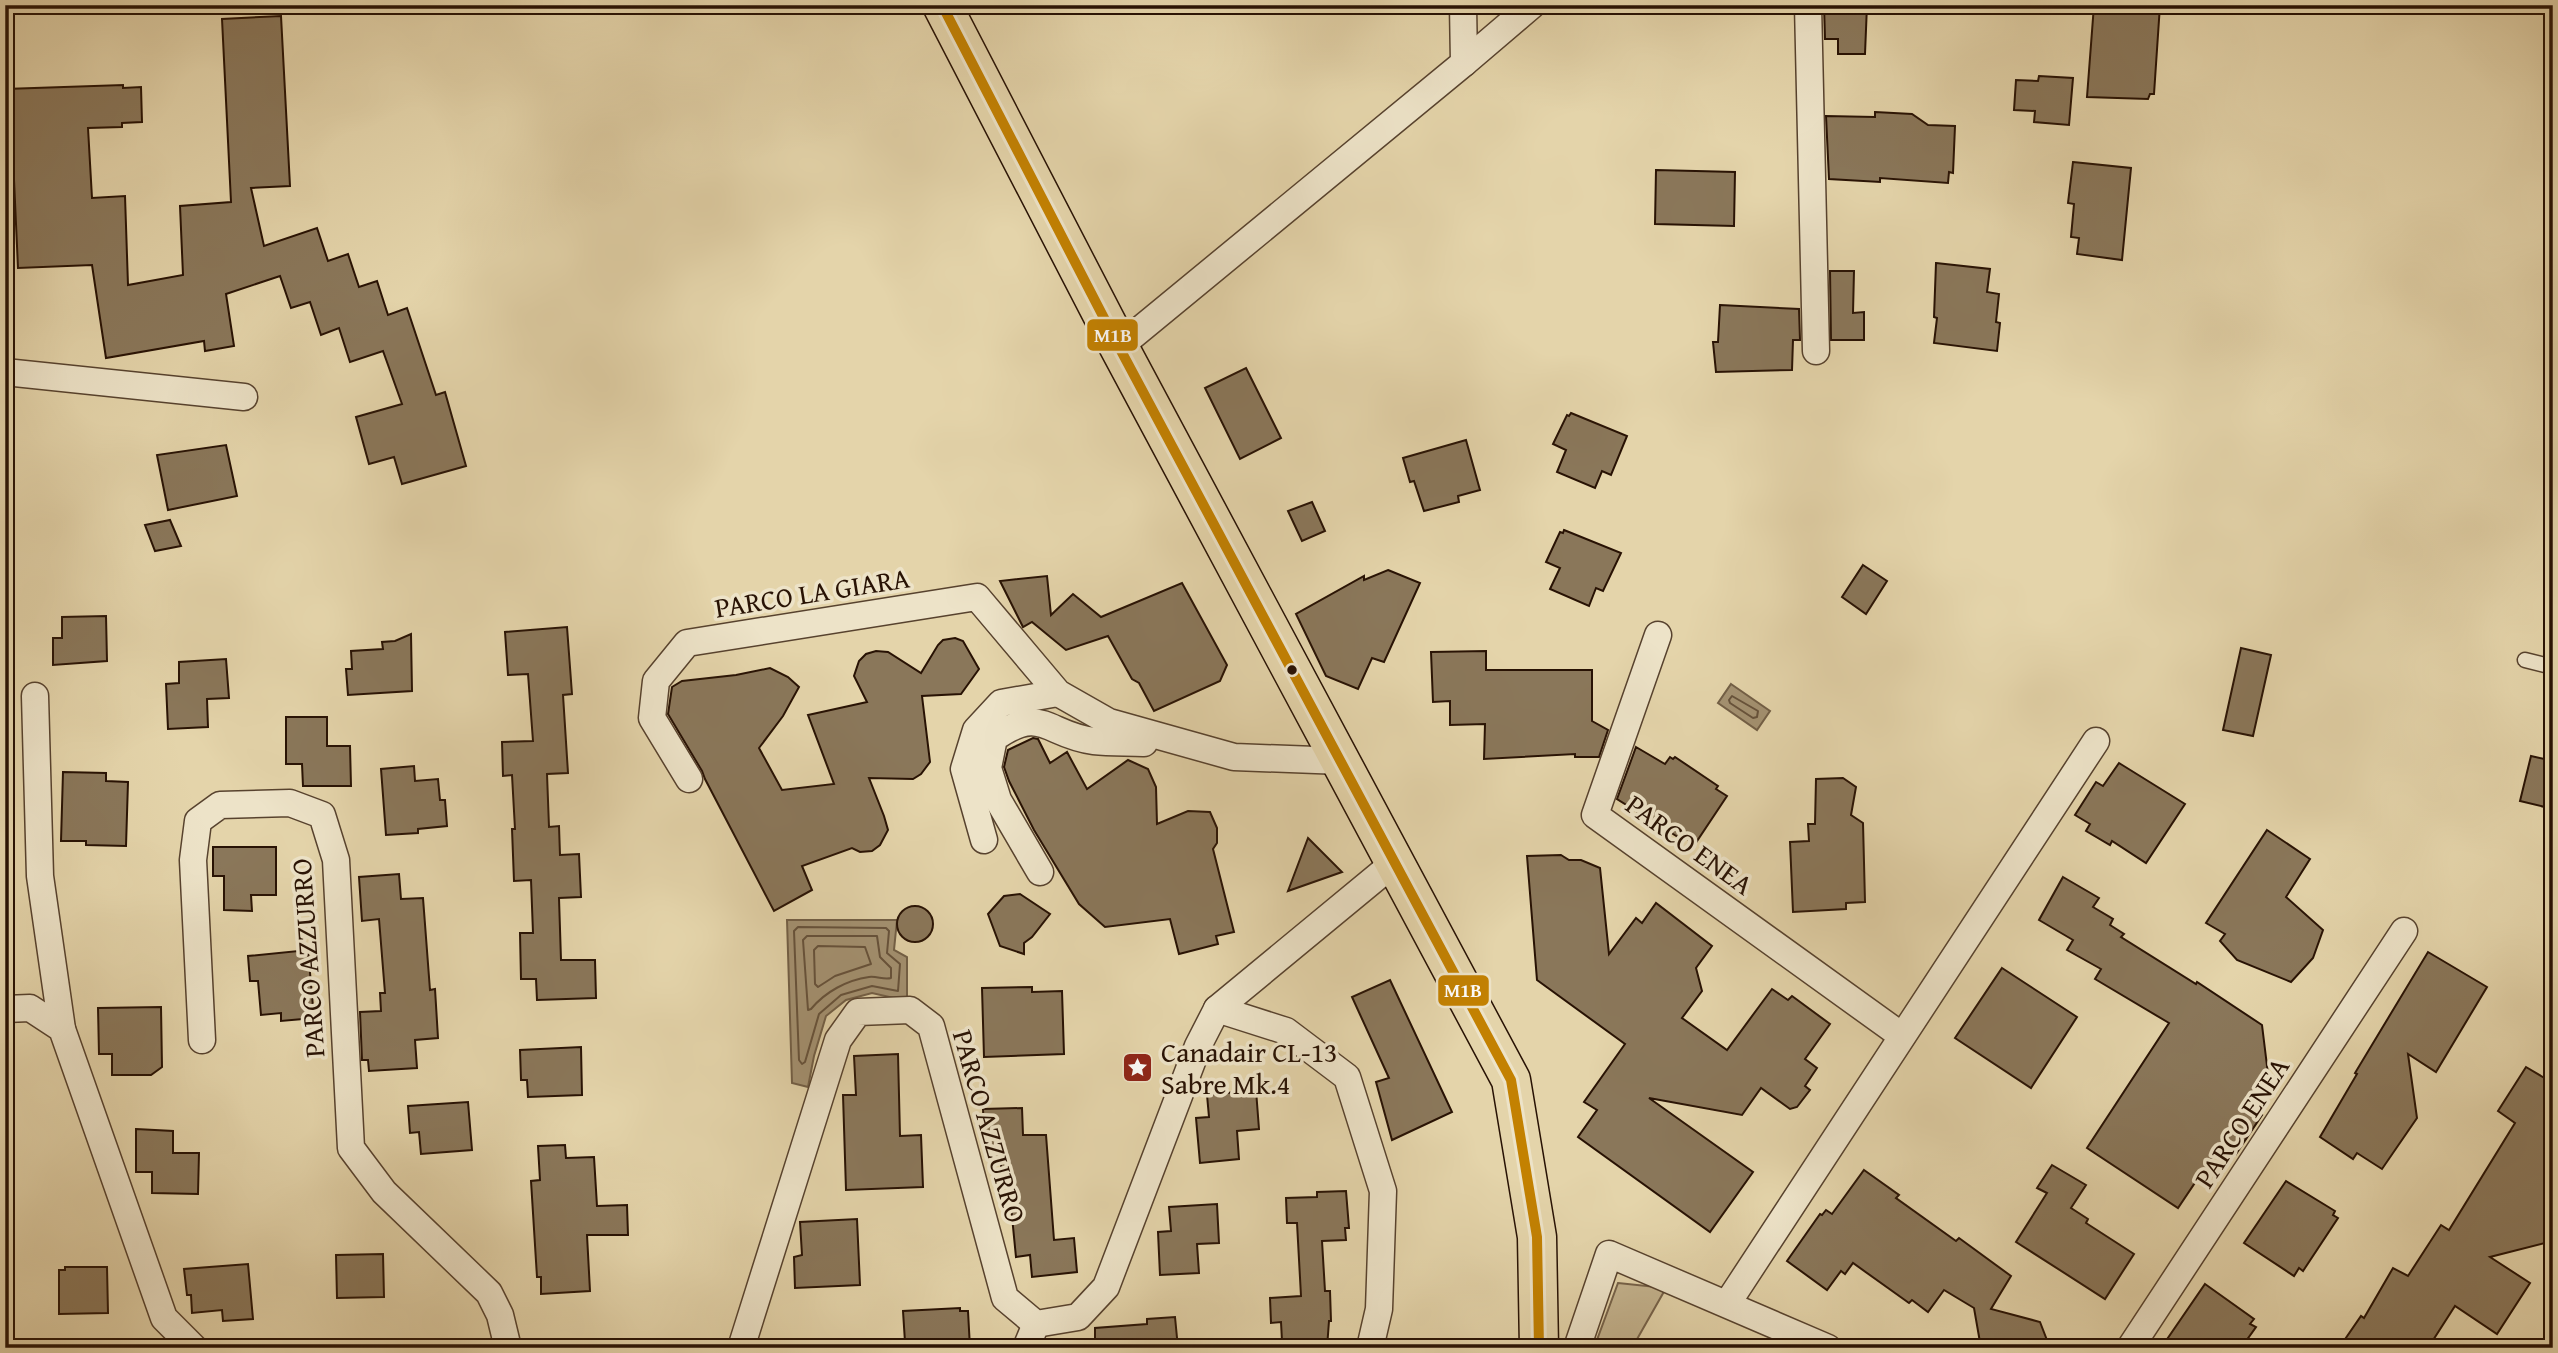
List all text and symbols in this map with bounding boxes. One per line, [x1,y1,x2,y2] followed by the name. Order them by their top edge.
[1086,318,1139,352] line badge: M1B
[1094,321,1132,349] text: M1B
[712,556,912,628] street label: PARCO LA GIARA
[1285,663,1299,677] unlabelled marker
[1618,784,1762,904] street label: PARCO ENEA
[280,857,334,1059] street label: PARCO AZZURRO
[1437,974,1490,1007] line badge: M1B
[1444,976,1482,1004] text: M1B
[943,1025,1037,1227] street label: PARCO AZZURRO
[1161,1031,1338,1104] place label: Canadair CL-13 Sabre Mk.4
[2183,1049,2299,1195] street label: PARCO ENEA
[1121,1050,1155,1084] place icon: Canadair CL-13 Sabre Mk.4

